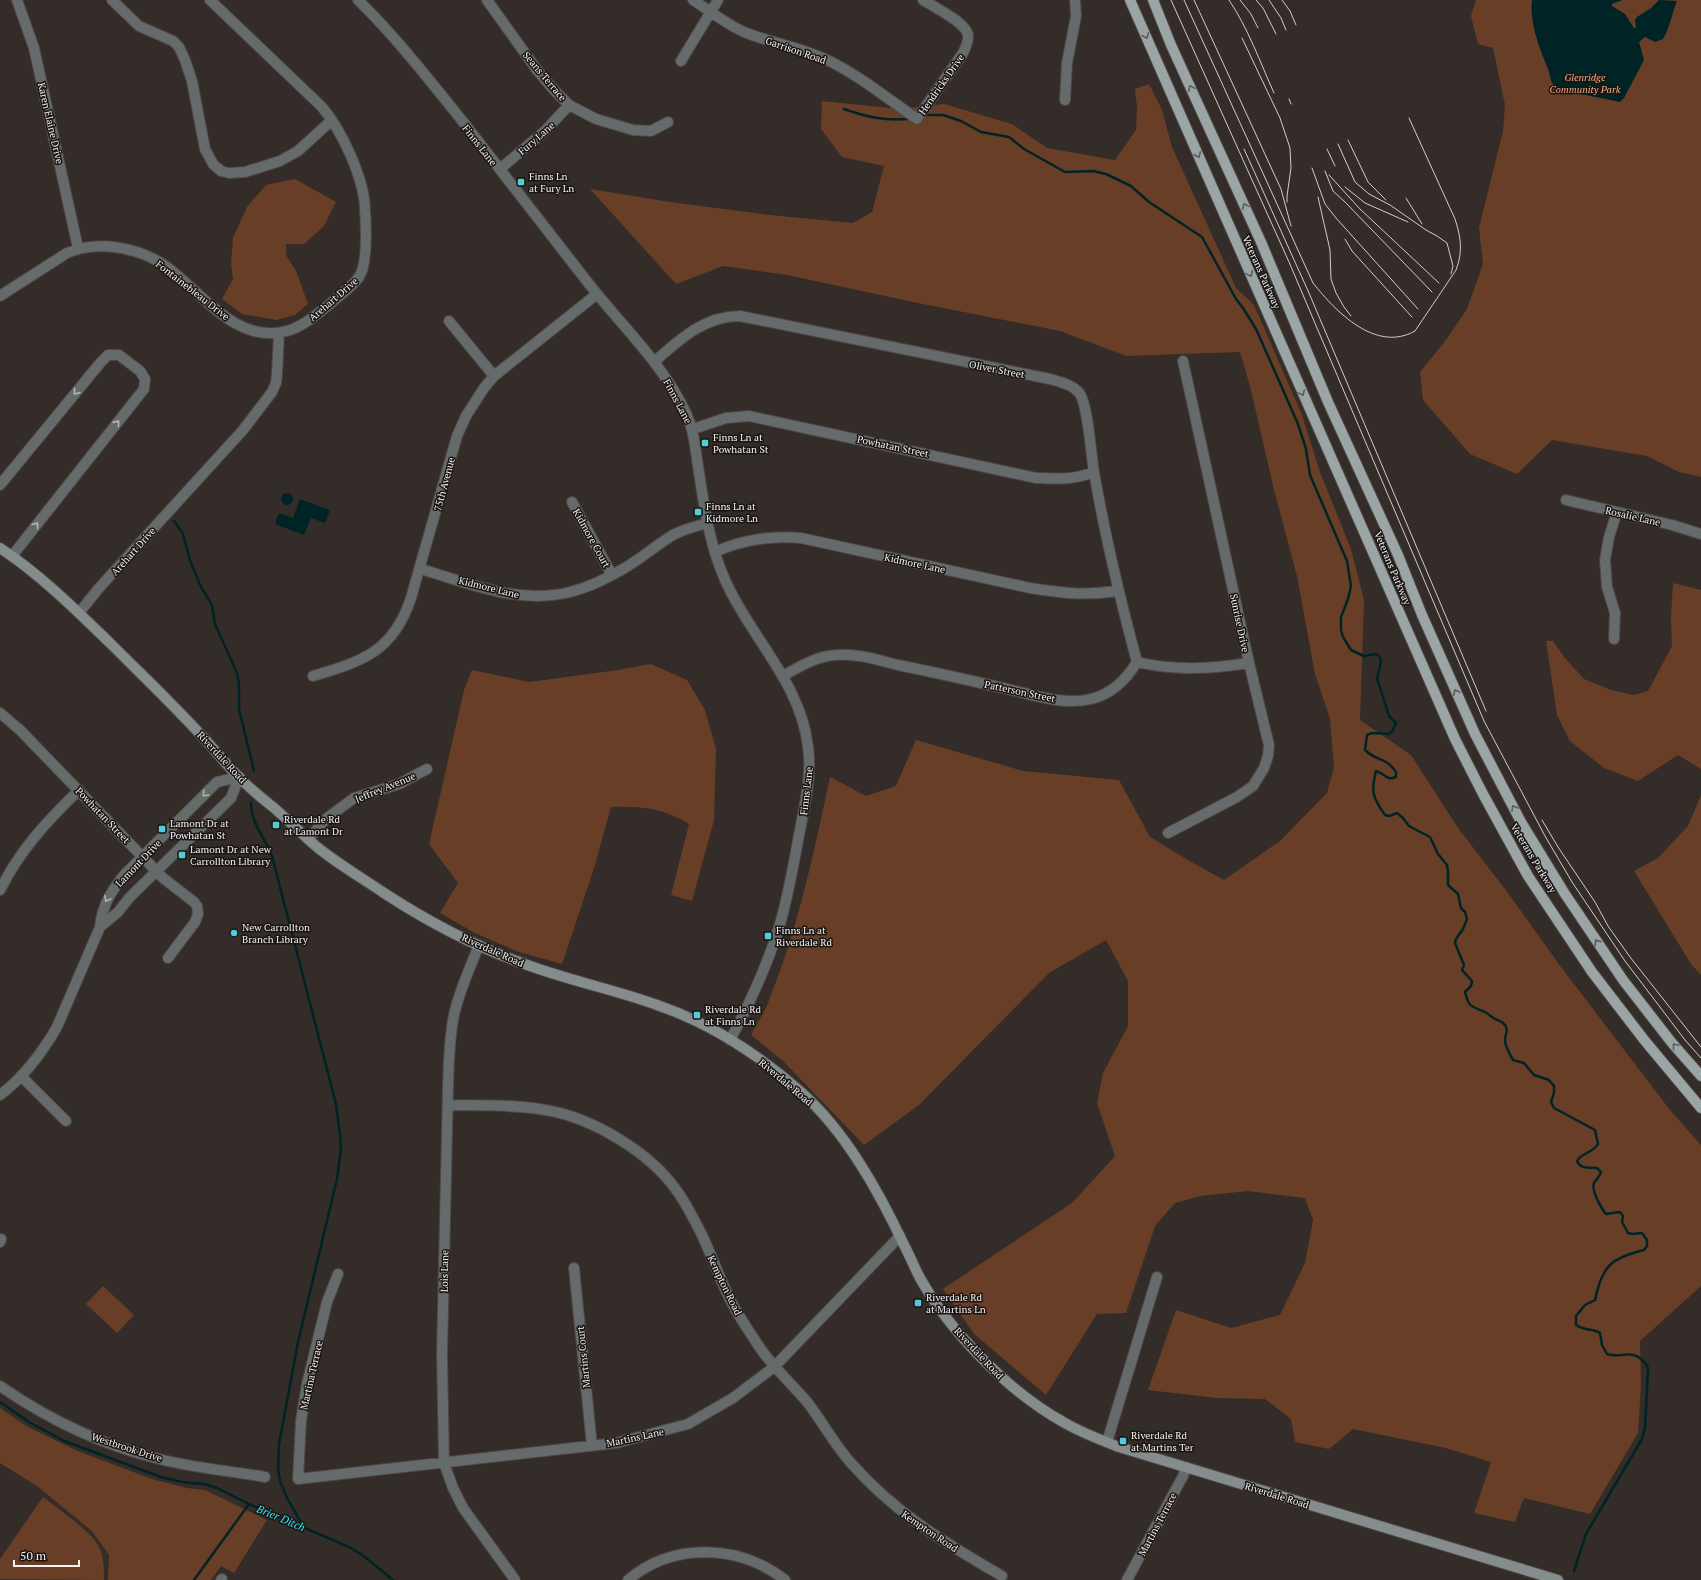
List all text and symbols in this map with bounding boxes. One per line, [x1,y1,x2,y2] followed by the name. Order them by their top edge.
[1141,32,1149,39] one-way arrow
[764,34,828,67] street label: Garrison Road
[520,49,569,104] street label: Seans Terrace
[916,51,967,117] street label: Hendricks Drive
[1549,71,1621,96] park label: Glenridge Community Park
[35,81,66,165] street label: Karen Elaine Drive
[1188,85,1196,93] one-way arrow
[515,119,557,158] street label: Fury Lane
[460,122,500,168] street label: Finns Lane
[1193,151,1201,158] one-way arrow
[529,170,574,195] place label: Finns Ln at Fury Ln
[516,177,526,187] marker: Finns Ln at Fury Ln
[1242,203,1250,211] one-way arrow
[1240,234,1284,312] street label: Veterans Parkway
[153,257,232,323] street label: Fontainebleau Drive
[1245,270,1253,277] one-way arrow
[306,275,360,324] street label: Arehart Drive
[968,358,1026,381] street label: Oliver Street
[660,377,695,426] street label: Finns Lane
[74,387,81,394] one-way arrow
[1297,389,1305,397] one-way arrow
[112,421,119,428] one-way arrow
[713,431,769,456] place label: Finns Ln at Powhatan St
[856,433,930,461] street label: Powhatan Street
[700,438,710,448] marker: Finns Ln at Powhatan St
[431,456,458,512] street label: 75th Avenue
[706,500,758,525] place label: Finns Ln at Kidmore Ln
[1604,504,1662,529] street label: Rosalie Lane
[570,506,613,570] street label: Kidmore Court
[693,507,703,517] marker: Finns Ln at Kidmore Ln
[31,523,38,530] one-way arrow
[108,525,158,578] street label: Arehart Drive
[1371,529,1414,608] street label: Veterans Parkway
[883,551,947,576] street label: Kidmore Lane
[457,574,521,601] street label: Kidmore Lane
[1227,593,1252,654] street label: Sunrise Drive
[983,678,1057,705] street label: Patterson Street
[1453,688,1461,695] one-way arrow
[194,729,249,786] street label: Riverdale Road
[797,766,816,816] street label: Finns Lane
[353,769,417,805] street label: Jeffrey Avenue
[73,785,133,846] street label: Powhatan Street
[202,789,210,797] one-way arrow
[1511,805,1518,812] one-way arrow
[284,813,343,838] place label: Riverdale Rd at Lamont Dr
[170,817,229,842] place label: Lamont Dr at Powhatan St
[271,820,281,830] marker: Riverdale Rd at Lamont Dr
[1508,821,1560,896] street label: Veterans Parkway
[157,824,167,834] marker: Lamont Dr at Powhatan St
[113,837,164,890] street label: Lamont Drive
[190,843,272,868] place label: Lamont Dr at New Carrollton Library
[177,850,187,860] marker: Lamont Dr at New Carrollton Library
[105,895,112,903] one-way arrow
[242,921,310,946] place label: New Carrollton Branch Library
[776,924,833,949] place label: Finns Ln at Riverdale Rd
[229,928,239,938] marker: New Carrollton Branch Library
[460,931,526,970] street label: Riverdale Road
[763,931,773,941] marker: Finns Ln at Riverdale Rd
[1595,940,1602,947] one-way arrow
[705,1003,762,1028] place label: Riverdale Rd at Finns Ln
[692,1010,702,1020] marker: Riverdale Rd at Finns Ln
[1673,1043,1680,1051] one-way arrow
[756,1056,816,1109] street label: Riverdale Road
[438,1250,451,1292] street label: Lois Lane
[704,1253,745,1318] street label: Kempton Road
[926,1291,986,1316] place label: Riverdale Rd at Martins Ln
[913,1298,923,1308] marker: Riverdale Rd at Martins Ln
[574,1325,593,1388] street label: Martins Court
[951,1325,1006,1382] street label: Riverdale Road
[297,1339,326,1411] street label: Martina Terrace
[605,1425,665,1450] street label: Martins Lane
[1131,1429,1194,1454] place label: Riverdale Rd at Martins Ter
[90,1430,164,1465] street label: Westbrook Drive
[1118,1436,1128,1446] marker: Riverdale Rd at Martins Ter
[1243,1480,1311,1512] street label: Riverdale Road
[1135,1490,1180,1558] street label: Martins Terrace
[254,1501,307,1534] water label: Brier Ditch
[899,1508,961,1555] street label: Kempton Road
[14,1542,79,1568] scale bar
[20,1548,47,1563] text: 50 m

